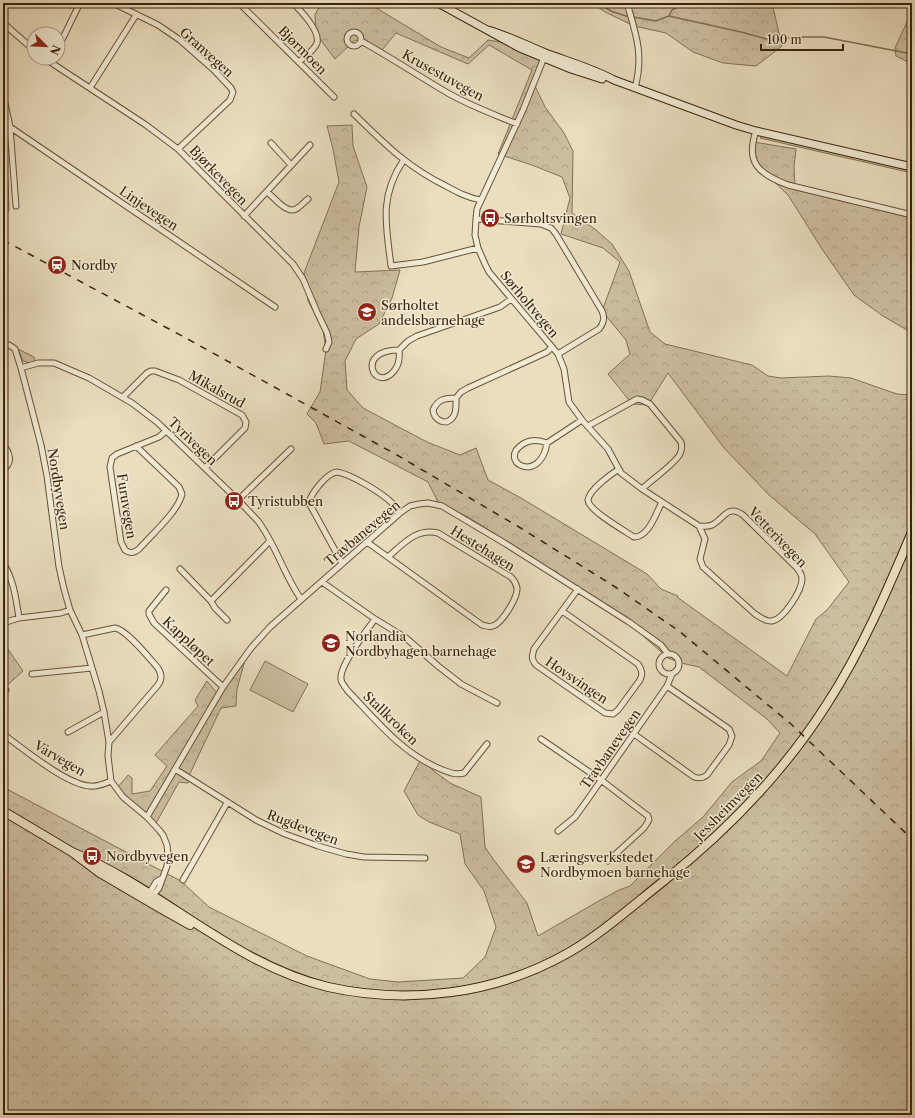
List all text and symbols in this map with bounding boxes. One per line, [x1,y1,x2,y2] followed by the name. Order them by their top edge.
[275,22,331,78] street label: Bjørmoen
[177,24,237,80] street label: Granvegen
[26,26,66,66] north arrow
[761,26,843,52] scale bar
[767,32,802,47] text: 100 m
[47,43,63,58] text: N
[399,46,487,104] street label: Krusestuvegen
[187,142,251,208] street label: Bjørkevegen
[117,182,181,234] street label: Linjevegen
[479,207,501,229] bus stop icon: Sørholtsvingen
[504,210,597,226] place label: Sørholtsvingen
[46,254,68,276] station icon: Nordby
[71,257,118,273] place label: Nordby
[497,267,563,341] street label: Sørholtvegen
[381,297,485,328] place label: Sørholtet andelsbarnehage
[356,301,378,323] school or university icon: Sørholtet andelsbarnehage
[186,367,248,411] street label: Mikalsrud
[165,414,221,468] street label: Tyrivegen
[45,447,73,531] street label: Nordbyvegen
[114,472,140,540] street label: Furuvegen
[223,490,245,512] bus stop icon: Tyristubben
[248,493,323,509] place label: Tyristubben
[321,497,403,569] street label: Travbanevegen
[745,503,811,570] street label: Vetterivegen
[448,522,518,574] street label: Hestehagen
[160,613,218,669] street label: Kappløpet
[345,628,497,659] place label: Norlandia Nordbyhagen barnehage
[320,632,342,654] school or university icon: Norlandia Nordbyhagen barnehage
[543,653,611,707] street label: Hovsvingen
[360,688,422,748] street label: Stallkroken
[577,706,643,792] street label: Travbanevegen
[31,736,89,779] street label: Vårvegen
[689,768,766,845] street label: Jessheimvegen
[265,806,341,848] street label: Rugdevegen
[81,845,103,867] bus stop icon: Nordbyvegen
[106,848,189,864] place label: Nordbyvegen
[540,849,690,880] place label: Læringsverkstedet Nordbymoen barnehage
[515,853,537,875] school or university icon: Læringsverkstedet Nordbymoen barnehage

